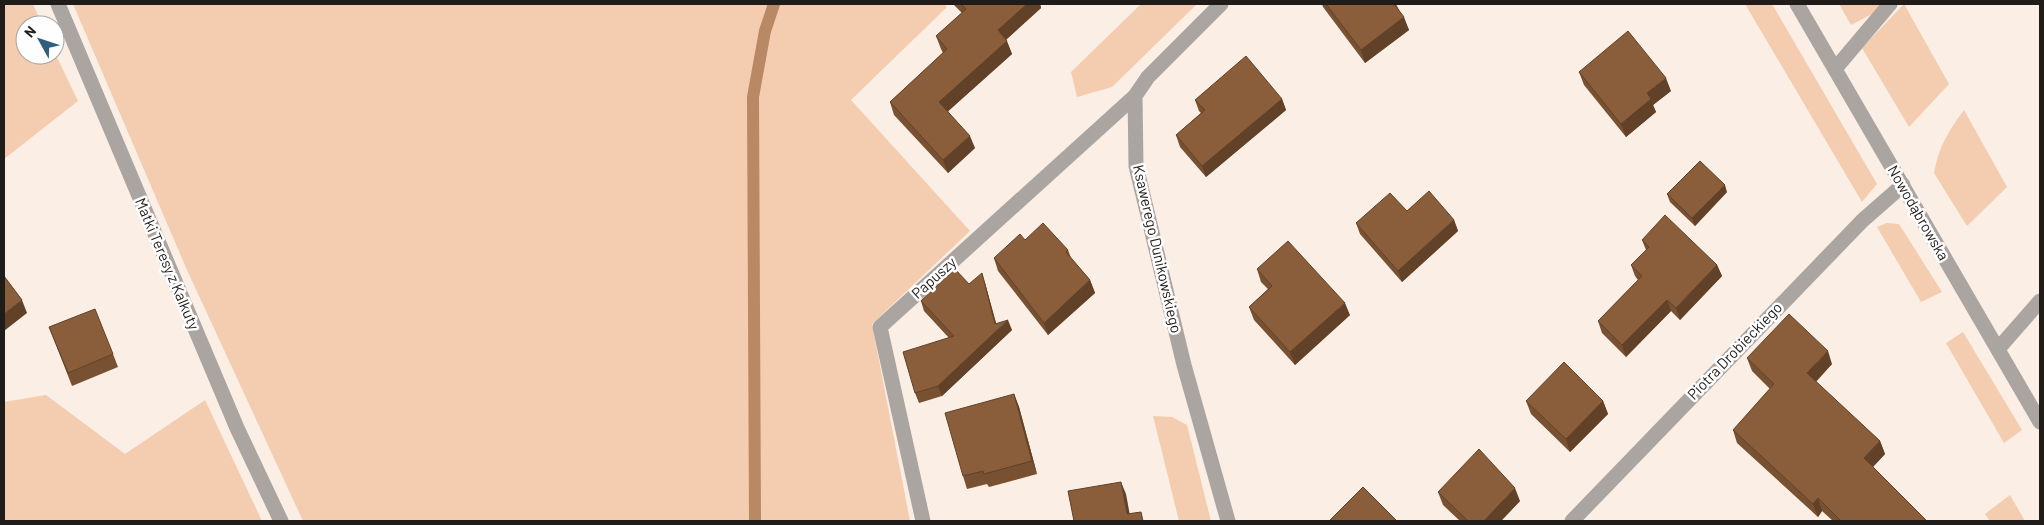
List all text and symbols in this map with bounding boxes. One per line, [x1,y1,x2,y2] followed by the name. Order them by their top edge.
[15,15,65,65] north arrow
[20,22,39,40] text: N
[1884,162,1953,263] street label: Nowodąbrowska
[1130,163,1186,335] street label: Ksawerego Dunikowskiego
[132,195,204,332] street label: Matki Teresy z Kalkuty
[907,253,959,302] street label: Papuszy
[1683,298,1785,403] street label: Piotra Drobieckiego

